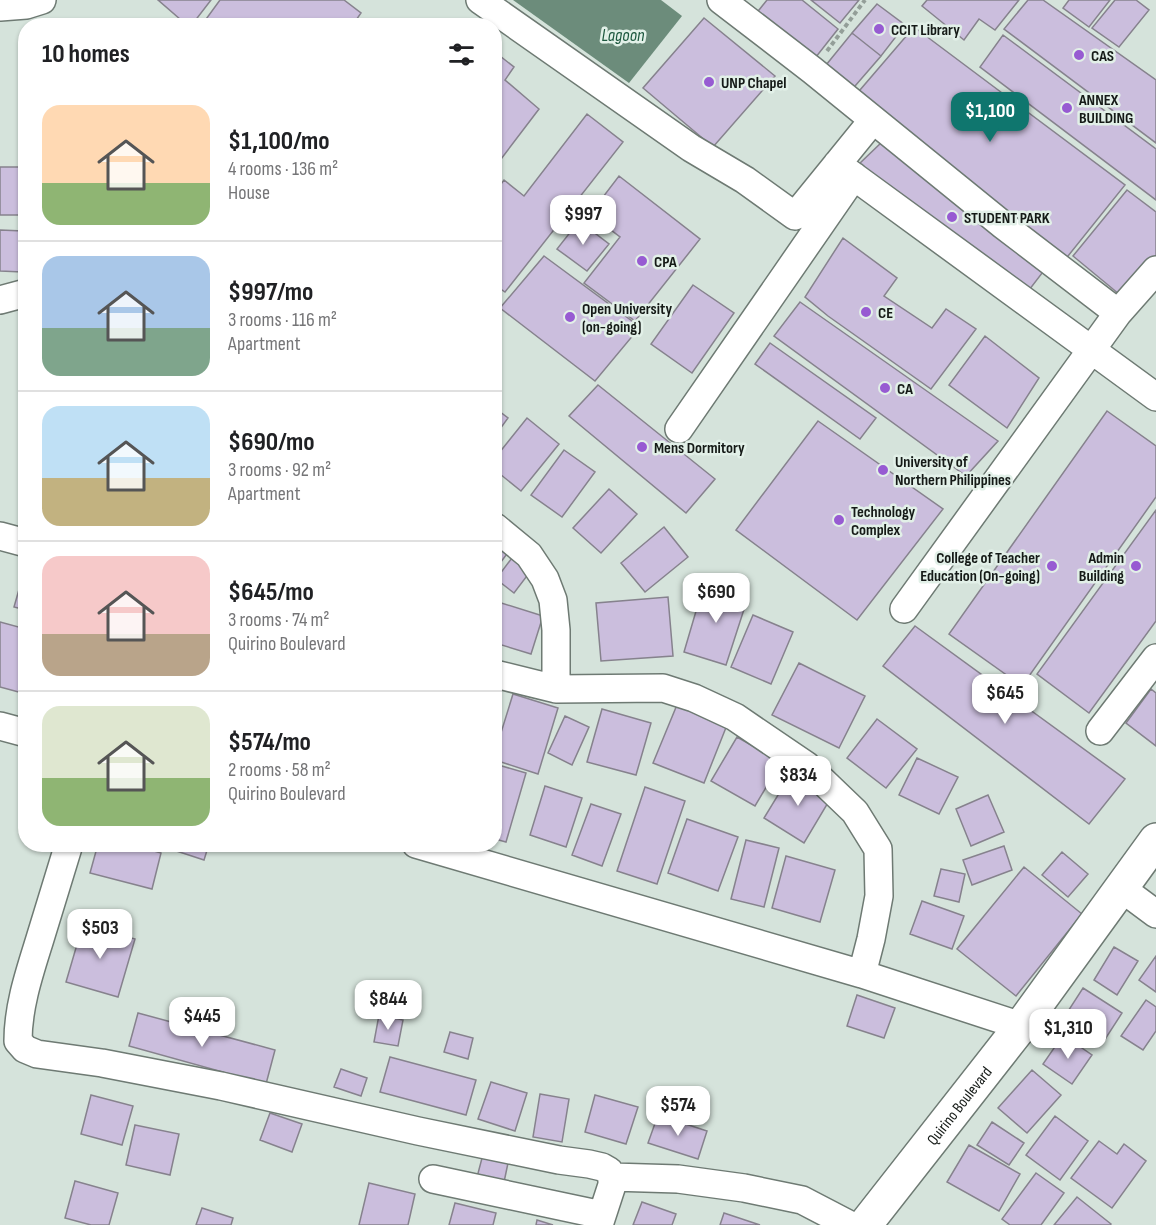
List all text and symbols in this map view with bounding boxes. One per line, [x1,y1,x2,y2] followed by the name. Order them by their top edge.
[891,21,960,40] place label: CCIT Library
[872,22,886,36] marker: CCIT Library
[601,25,645,46] water label: Lagoon
[445,38,478,71] icon: filters
[42,39,130,70] text: 10 homes
[1091,47,1114,66] place label: CAS
[1072,48,1086,62] marker: CAS
[721,74,787,93] place label: UNP Chapel
[702,75,716,89] marker: UNP Chapel
[1078,91,1134,128] place label: ANNEX BUILDING
[941,92,1039,143] pin: $1,100
[965,99,1015,123] text: $1,100
[1060,101,1074,115] marker: ANNEX BUILDING
[228,126,330,157] text: $1,100/mo
[90,129,162,201] icon: home
[228,157,338,181] text: 4 rooms · 136 m²
[228,181,270,205] text: House
[547,195,619,246] pin: $997
[564,202,602,226] text: $997
[964,209,1050,228] place label: STUDENT PARK
[945,210,959,224] marker: STUDENT PARK
[654,253,677,272] place label: CPA
[635,254,649,268] marker: CPA
[228,277,313,308] text: $997/mo
[90,280,162,352] icon: home
[582,300,672,337] place label: Open University (on-going)
[878,304,893,323] place label: CE
[859,305,873,319] marker: CE
[228,308,337,332] text: 3 rooms · 116 m²
[563,310,577,324] marker: Open University (on-going)
[228,332,301,356] text: Apartment
[897,380,913,399] place label: CA
[878,381,892,395] marker: CA
[228,427,315,458] text: $690/mo
[90,430,162,502] icon: home
[654,439,745,458] place label: Mens Dormitory
[635,440,649,454] marker: Mens Dormitory
[895,453,1011,490] place label: University of Northern Philippines
[228,458,331,482] text: 3 rooms · 92 m²
[876,463,890,477] marker: University of Northern Philippines
[228,482,301,506] text: Apartment
[851,503,915,540] place label: Technology Complex
[832,513,846,527] marker: Technology Complex
[920,549,1040,586] place label: College of Teacher Education (On-going)
[1079,549,1124,586] place label: Admin Building
[1045,559,1059,573] marker: College of Teacher Education (On-going)
[1129,559,1143,573] marker: Admin Building
[680,573,752,624] pin: $690
[228,577,314,608] text: $645/mo
[90,580,162,652] icon: home
[697,580,735,604] text: $690
[228,608,330,632] text: 3 rooms · 74 m²
[228,632,346,656] text: Quirino Boulevard
[969,674,1041,725] pin: $645
[986,681,1024,705] text: $645
[228,727,311,758] text: $574/mo
[90,730,162,802] icon: home
[762,756,834,807] pin: $834
[228,758,331,782] text: 2 rooms · 58 m²
[779,763,817,787] text: $834
[228,782,346,806] text: Quirino Boulevard
[64,909,136,960] pin: $503
[81,916,119,940] text: $503
[352,980,424,1031] pin: $844
[369,987,407,1011] text: $844
[166,997,238,1048] pin: $445
[183,1004,221,1028] text: $445
[1019,1009,1117,1060] pin: $1,310
[1043,1016,1093,1040] text: $1,310
[923,1063,996,1149] street label: Quirino Boulevard
[642,1086,714,1137] pin: $574
[660,1093,696,1117] text: $574

